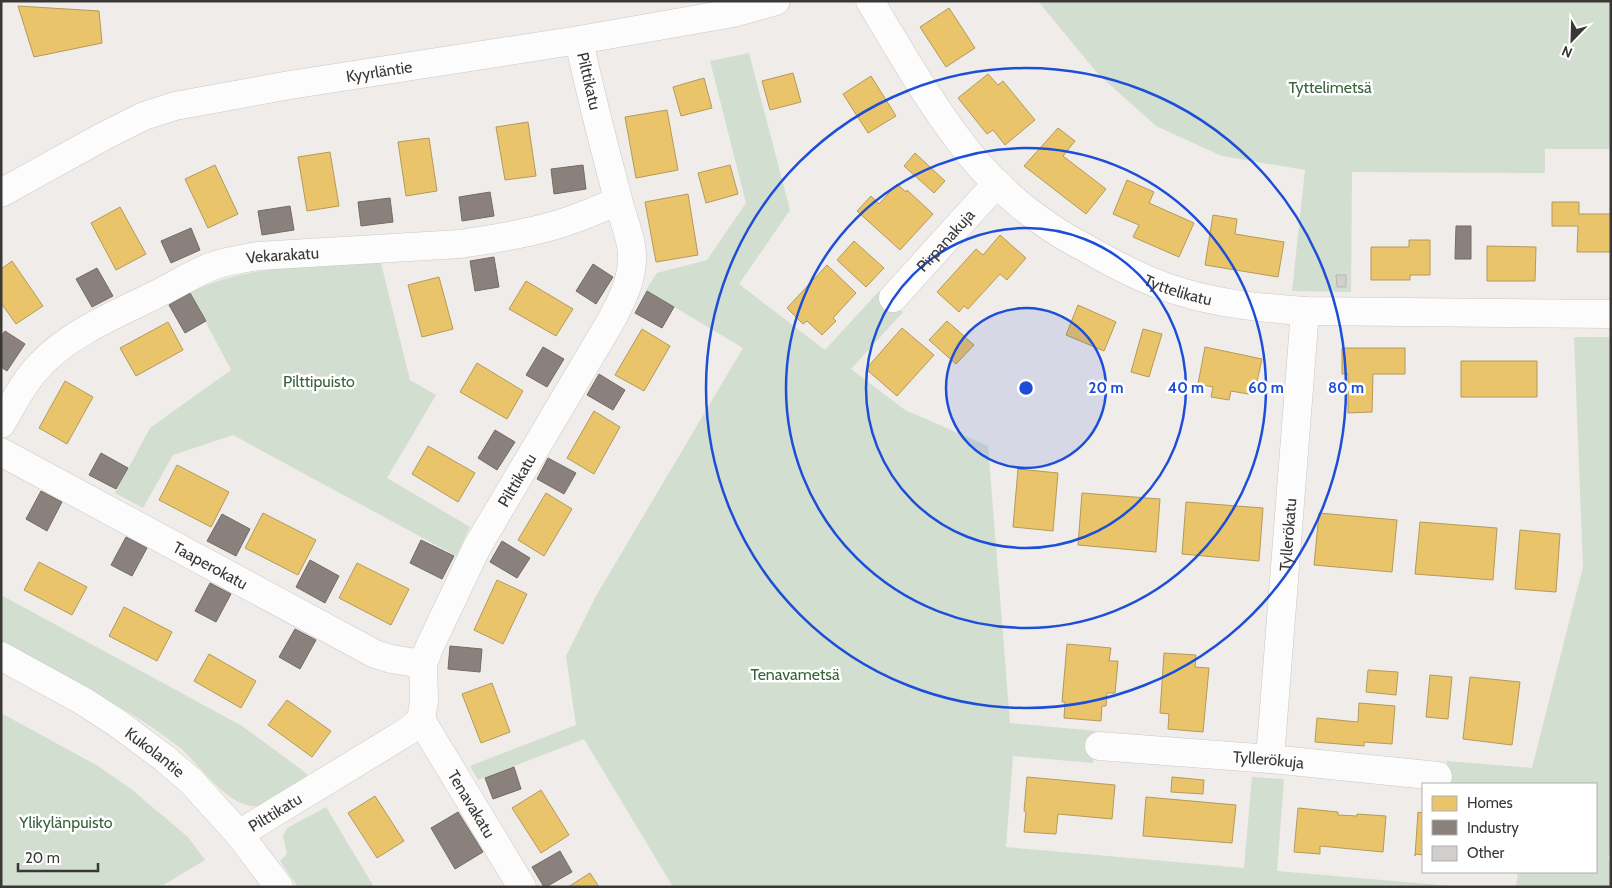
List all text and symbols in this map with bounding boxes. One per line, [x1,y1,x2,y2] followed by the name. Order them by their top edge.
[1547,15,1597,65] north arrow
[1559,42,1575,62] text: N
[573,50,605,112] street label: Pilttikatu
[345,57,413,86] street label: Kyyrläntie
[1288,78,1372,97] park label: Tyttelimetsä
[912,205,979,275] street label: Pirpanakuja
[245,243,320,267] street label: Vekarakatu
[1141,270,1214,309] street label: Tyttelikatu
[283,372,355,391] park label: Pilttipuisto
[1017,379,1035,397] centre of rings
[1089,379,1123,397] text: 20 m
[1168,379,1204,397] text: 40 m
[1248,379,1284,397] text: 60 m
[1328,379,1364,397] text: 80 m
[494,450,540,510] street label: Pilttikatu
[1275,498,1300,572] street label: Tyllerökatu
[170,537,251,593] street label: Taaperokatu
[750,665,840,684] park label: Tenavametsä
[122,723,189,781] street label: Kukolantie
[1232,747,1305,772] street label: Tyllerökuja
[444,767,499,841] street label: Tenavakatu
[1422,783,1597,873] legend
[245,789,305,836] street label: Pilttikatu
[1467,794,1513,812] text: Homes
[18,813,113,832] park label: Ylikylänpuisto
[1467,819,1519,837] text: Industry
[18,840,98,872] scale bar
[1467,844,1504,862] text: Other
[25,849,60,867] text: 20 m

